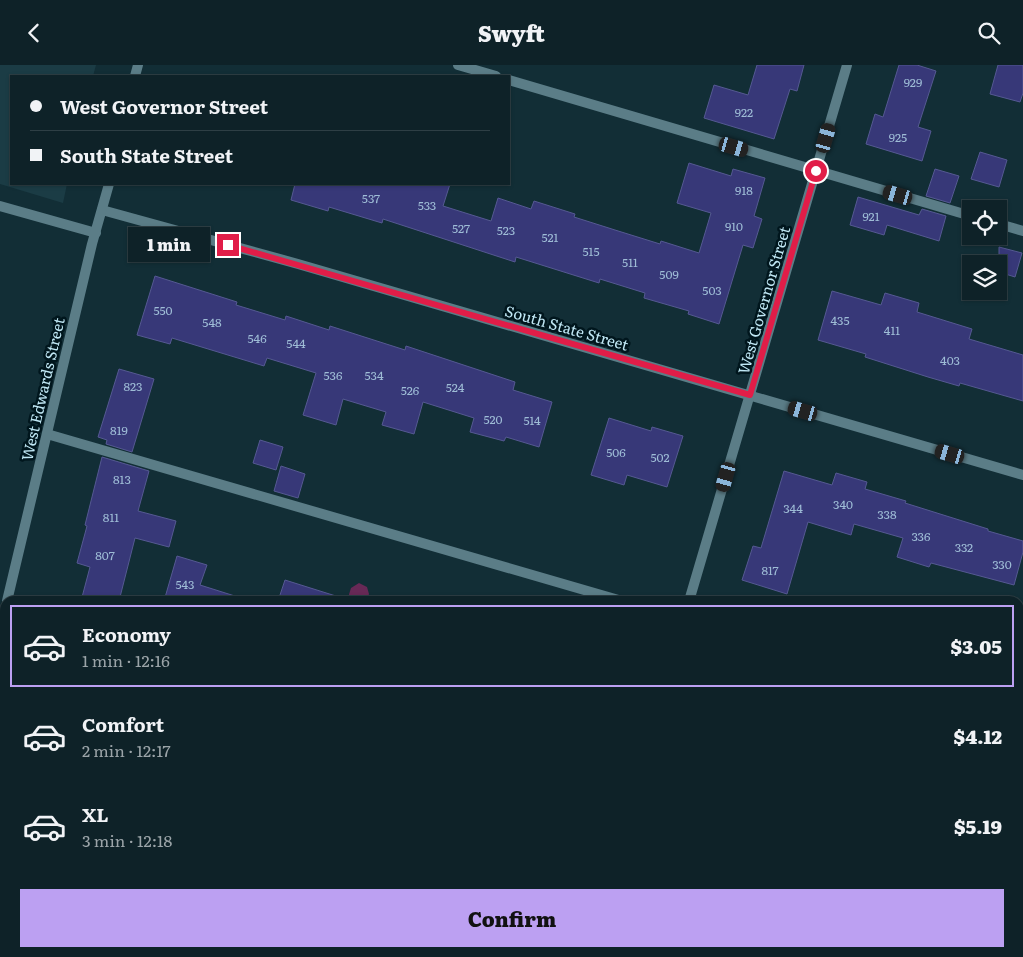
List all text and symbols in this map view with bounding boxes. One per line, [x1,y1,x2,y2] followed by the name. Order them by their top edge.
[478,16,545,49] text: Swyft
[20,19,48,47] icon: back
[975,19,1003,47] icon: search
[904,73,922,91] house number: 929
[60,92,268,120] text: West Governor Street
[735,103,753,121] house number: 922
[814,122,837,154] car
[889,128,907,146] house number: 925
[717,136,750,158] car
[60,141,233,169] text: South State Street
[805,160,827,182] route start
[735,181,753,199] house number: 918
[881,184,914,206] car
[362,189,380,207] house number: 537
[418,196,436,214] house number: 533
[962,200,1007,300] map controls
[962,200,1007,245] button: locate
[862,207,880,225] house number: 921
[725,217,743,235] house number: 910
[452,219,470,237] house number: 527
[497,221,515,239] house number: 523
[731,223,795,377] street label: West Governor Street
[128,227,210,263] callout: 1 min
[542,228,559,246] house number: 521
[147,232,191,256] text: 1 min
[217,234,239,256] route end
[582,242,600,260] house number: 515
[622,253,638,271] house number: 511
[962,255,1007,300] button: layers
[659,265,679,283] house number: 509
[702,281,722,299] house number: 503
[502,298,632,356] street label: South State Street
[153,301,173,319] house number: 550
[830,311,850,329] house number: 435
[202,313,222,331] house number: 548
[14,315,70,463] street label: West Edwards Street
[884,321,900,339] house number: 411
[247,329,267,347] house number: 546
[286,334,306,352] house number: 544
[940,351,960,369] house number: 403
[323,366,343,384] house number: 536
[364,366,384,384] house number: 534
[123,377,143,395] house number: 823
[446,378,465,396] house number: 524
[401,381,420,399] house number: 526
[786,400,819,422] car
[484,410,503,428] house number: 520
[523,411,541,429] house number: 514
[110,421,128,439] house number: 819
[606,443,626,461] house number: 506
[933,443,966,465] car
[651,448,670,466] house number: 502
[714,461,737,493] car
[113,470,131,488] house number: 813
[833,495,853,513] house number: 340
[783,499,803,517] house number: 344
[877,505,897,523] house number: 338
[103,508,119,526] house number: 811
[911,527,931,545] house number: 336
[955,538,973,556] house number: 332
[95,546,115,564] house number: 807
[992,555,1012,573] house number: 330
[761,561,779,579] house number: 817
[175,575,195,593] house number: 543
[82,620,171,648] text: Economy
[22,624,67,669] icon: car
[951,632,1002,660] text: $3.05
[82,648,170,672] text: 1 min · 12:16
[82,710,164,738] text: Comfort
[22,714,67,759] icon: car
[954,722,1002,750] text: $4.12
[82,738,171,762] text: 2 min · 12:17
[82,800,109,828] text: XL
[22,804,67,849] icon: car
[954,812,1002,840] text: $5.19
[82,828,172,852] text: 3 min · 12:18
[20,889,1004,947] button: Confirm

